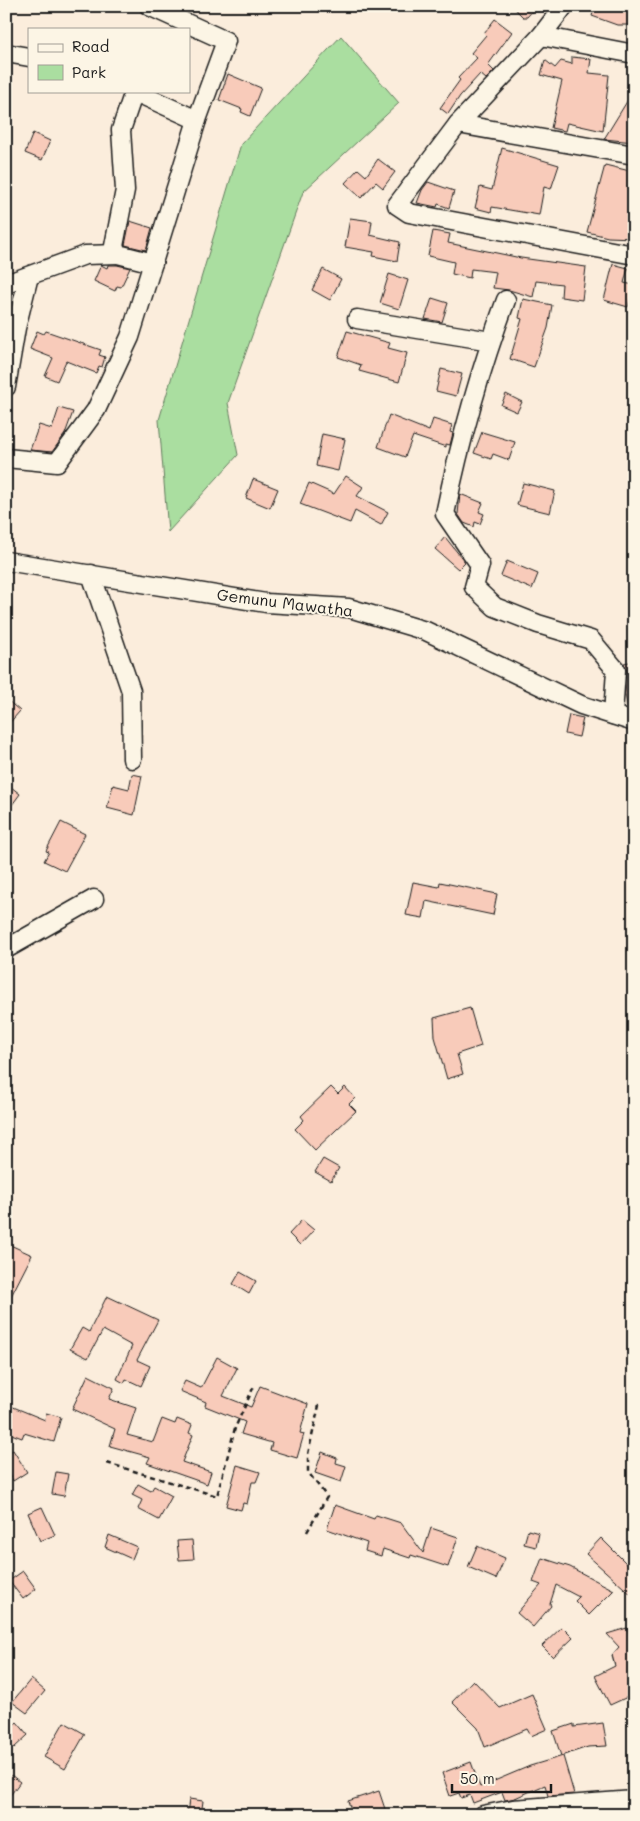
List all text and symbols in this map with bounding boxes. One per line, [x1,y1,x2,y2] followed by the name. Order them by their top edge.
[28,28,190,92] legend
[72,36,109,56] text: Road
[72,62,106,82] text: Park
[216,583,354,621] street label: Gemunu Mawatha
[452,1761,551,1793] scale bar
[460,1768,495,1788] text: 50 m

